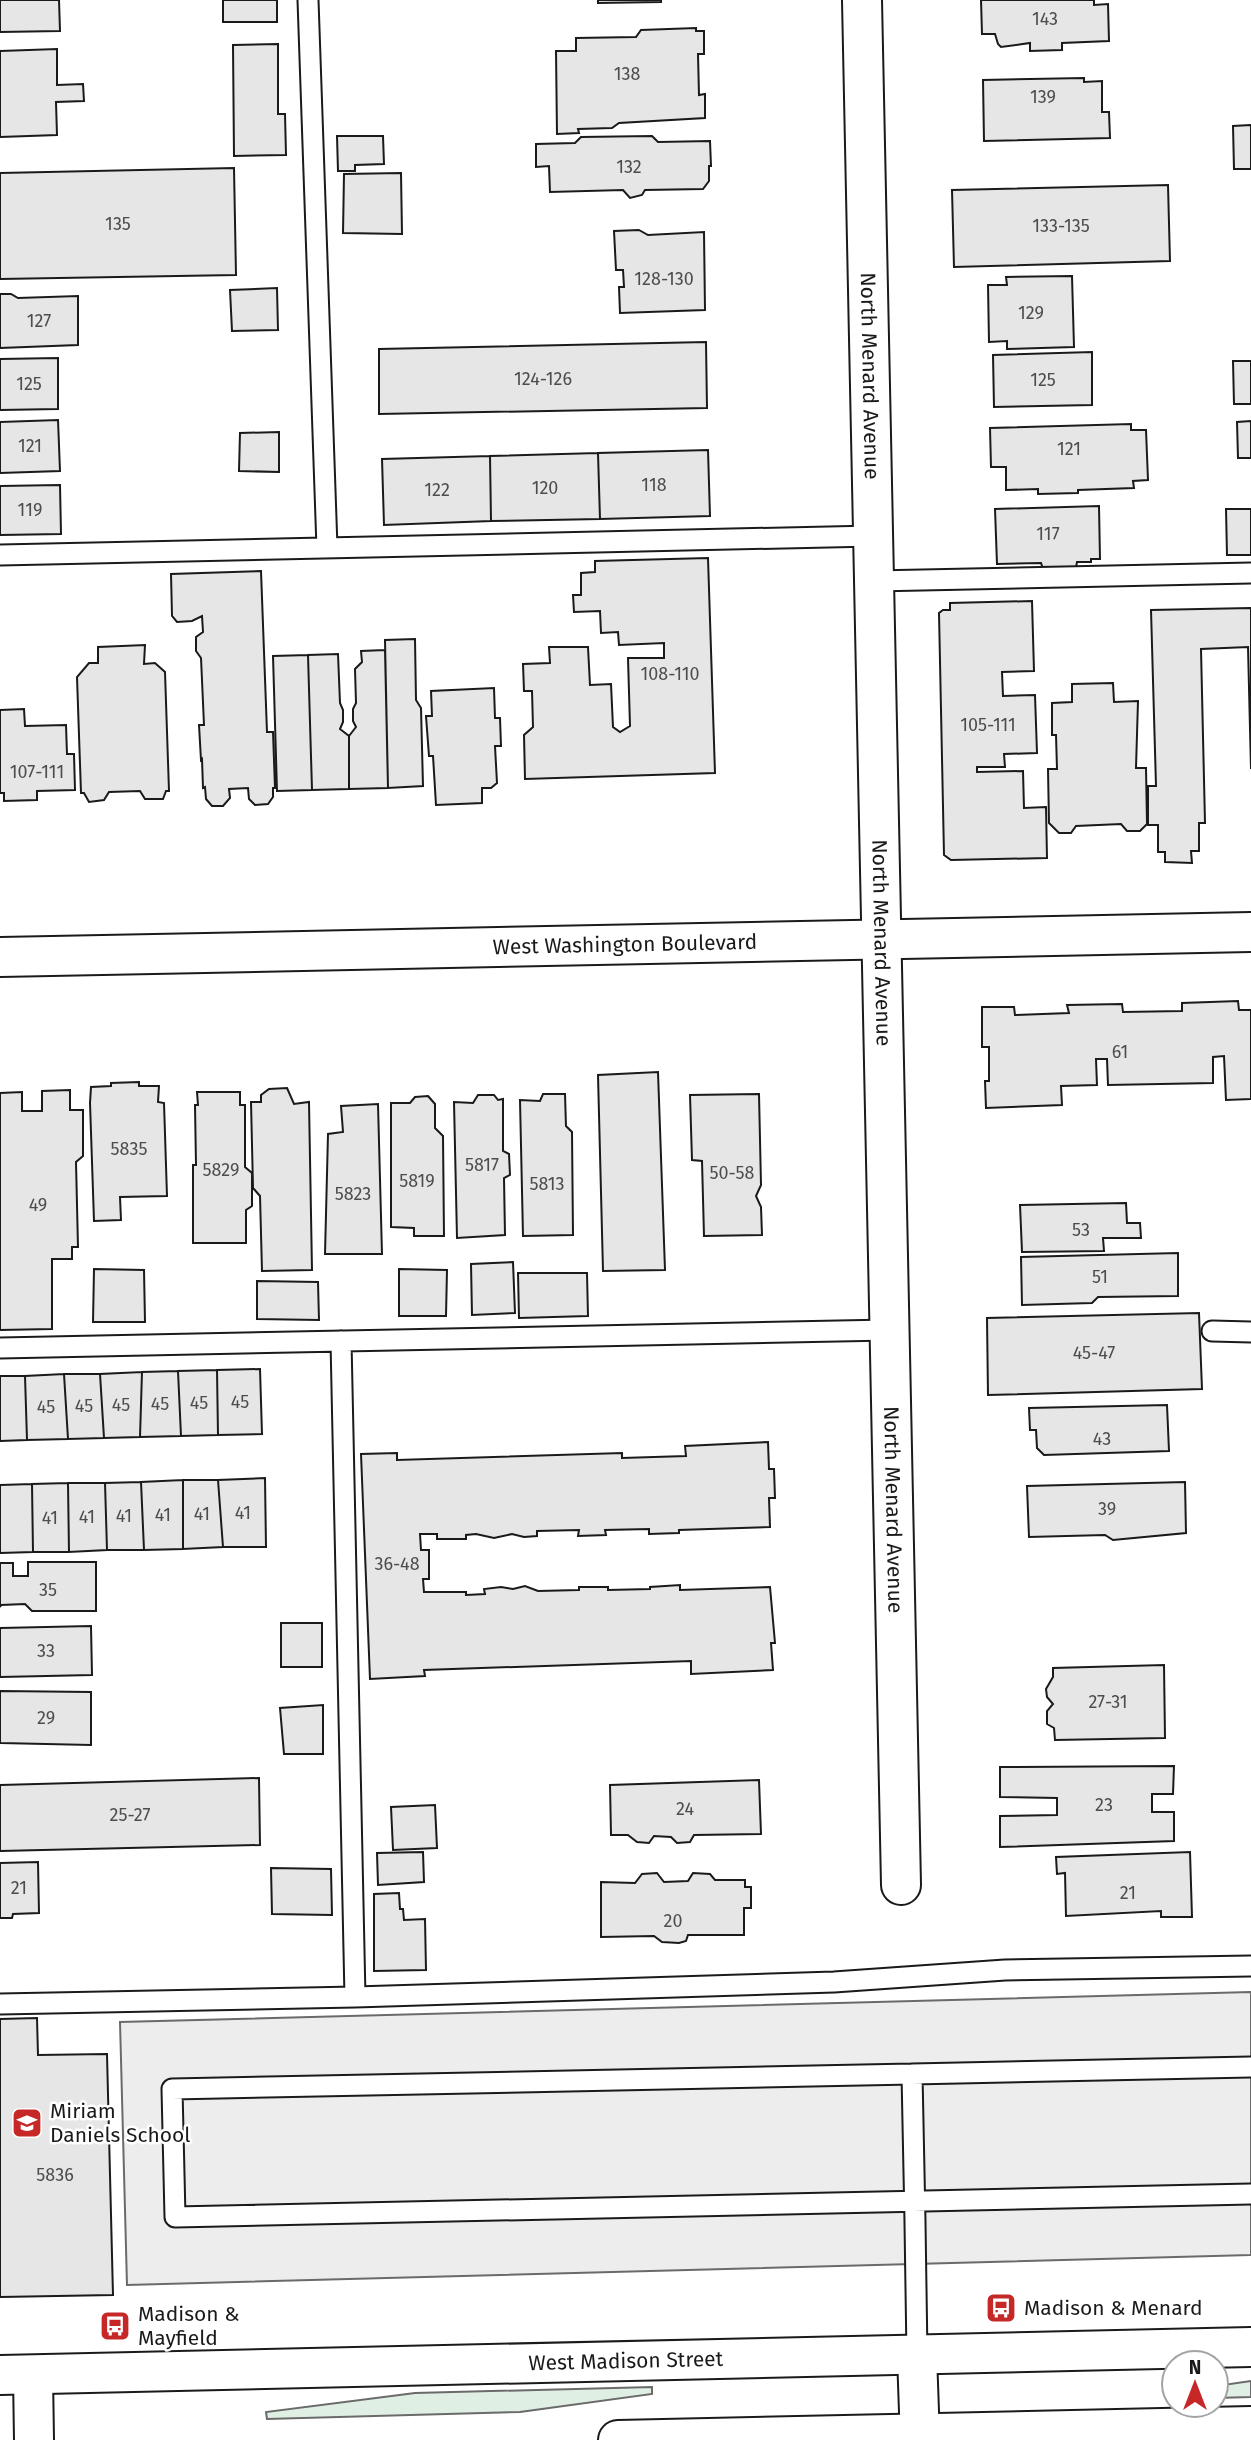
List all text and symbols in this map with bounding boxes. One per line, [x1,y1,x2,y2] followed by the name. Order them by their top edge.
[1032,8,1058,30] house number: 143
[614,63,640,85] house number: 138
[1030,86,1056,108] house number: 139
[616,156,642,178] house number: 132
[105,213,131,235] house number: 135
[1032,215,1090,237] house number: 133-135
[634,268,694,290] house number: 128-130
[855,272,885,480] street label: North Menard Avenue
[1018,302,1044,324] house number: 129
[27,310,51,332] house number: 127
[514,368,572,390] house number: 124-126
[1030,369,1056,391] house number: 125
[16,373,42,395] house number: 125
[18,435,42,457] house number: 121
[1057,438,1081,460] house number: 121
[641,474,667,496] house number: 118
[532,477,558,499] house number: 120
[424,479,450,501] house number: 122
[18,499,42,521] house number: 119
[1036,523,1060,545] house number: 117
[640,663,700,685] house number: 108-110
[960,714,1016,736] house number: 105-111
[10,761,64,783] house number: 107-111
[866,839,897,1047] street label: North Menard Avenue
[492,929,757,960] street label: West Washington Boulevard
[1112,1041,1128,1063] house number: 61
[111,1138,147,1160] house number: 5835
[465,1154,499,1176] house number: 5817
[203,1159,239,1181] house number: 5829
[709,1162,755,1184] house number: 50-58
[399,1170,435,1192] house number: 5819
[529,1173,565,1195] house number: 5813
[335,1183,371,1205] house number: 5823
[29,1194,47,1216] house number: 49
[1072,1219,1090,1241] house number: 53
[1092,1266,1108,1288] house number: 51
[1073,1342,1115,1364] house number: 45-47
[231,1391,249,1413] house number: 45
[190,1392,208,1414] house number: 45
[151,1393,169,1415] house number: 45
[112,1394,130,1416] house number: 45
[75,1395,93,1417] house number: 45
[37,1396,55,1418] house number: 45
[878,1406,908,1613] street label: North Menard Avenue
[1093,1428,1111,1450] house number: 43
[1098,1498,1116,1520] house number: 39
[235,1502,251,1524] house number: 41
[194,1503,210,1525] house number: 41
[155,1504,171,1526] house number: 41
[116,1505,132,1527] house number: 41
[79,1506,95,1528] house number: 41
[42,1507,58,1529] house number: 41
[374,1553,420,1575] house number: 36-48
[39,1579,57,1601] house number: 35
[37,1640,55,1662] house number: 33
[1088,1691,1128,1713] house number: 27-31
[37,1707,55,1729] house number: 29
[1095,1794,1113,1816] house number: 23
[676,1798,694,1820] house number: 24
[110,1804,150,1826] house number: 25-27
[11,1877,27,1899] house number: 21
[1120,1882,1136,1904] house number: 21
[664,1910,682,1932] house number: 20
[50,2098,190,2148] place label: Miriam Daniels School
[10,2106,44,2140] school or university icon: Miriam Daniels School
[36,2164,74,2186] house number: 5836
[984,2291,1018,2325] bus stop icon: Madison & Menard
[1024,2295,1203,2321] place label: Madison & Menard
[138,2301,240,2351] place label: Madison & Mayfield
[98,2309,132,2343] bus stop icon: Madison & Mayfield
[528,2346,724,2376] street label: West Madison Street
[1160,2349,1230,2419] north arrow
[1189,2356,1201,2379] text: N

